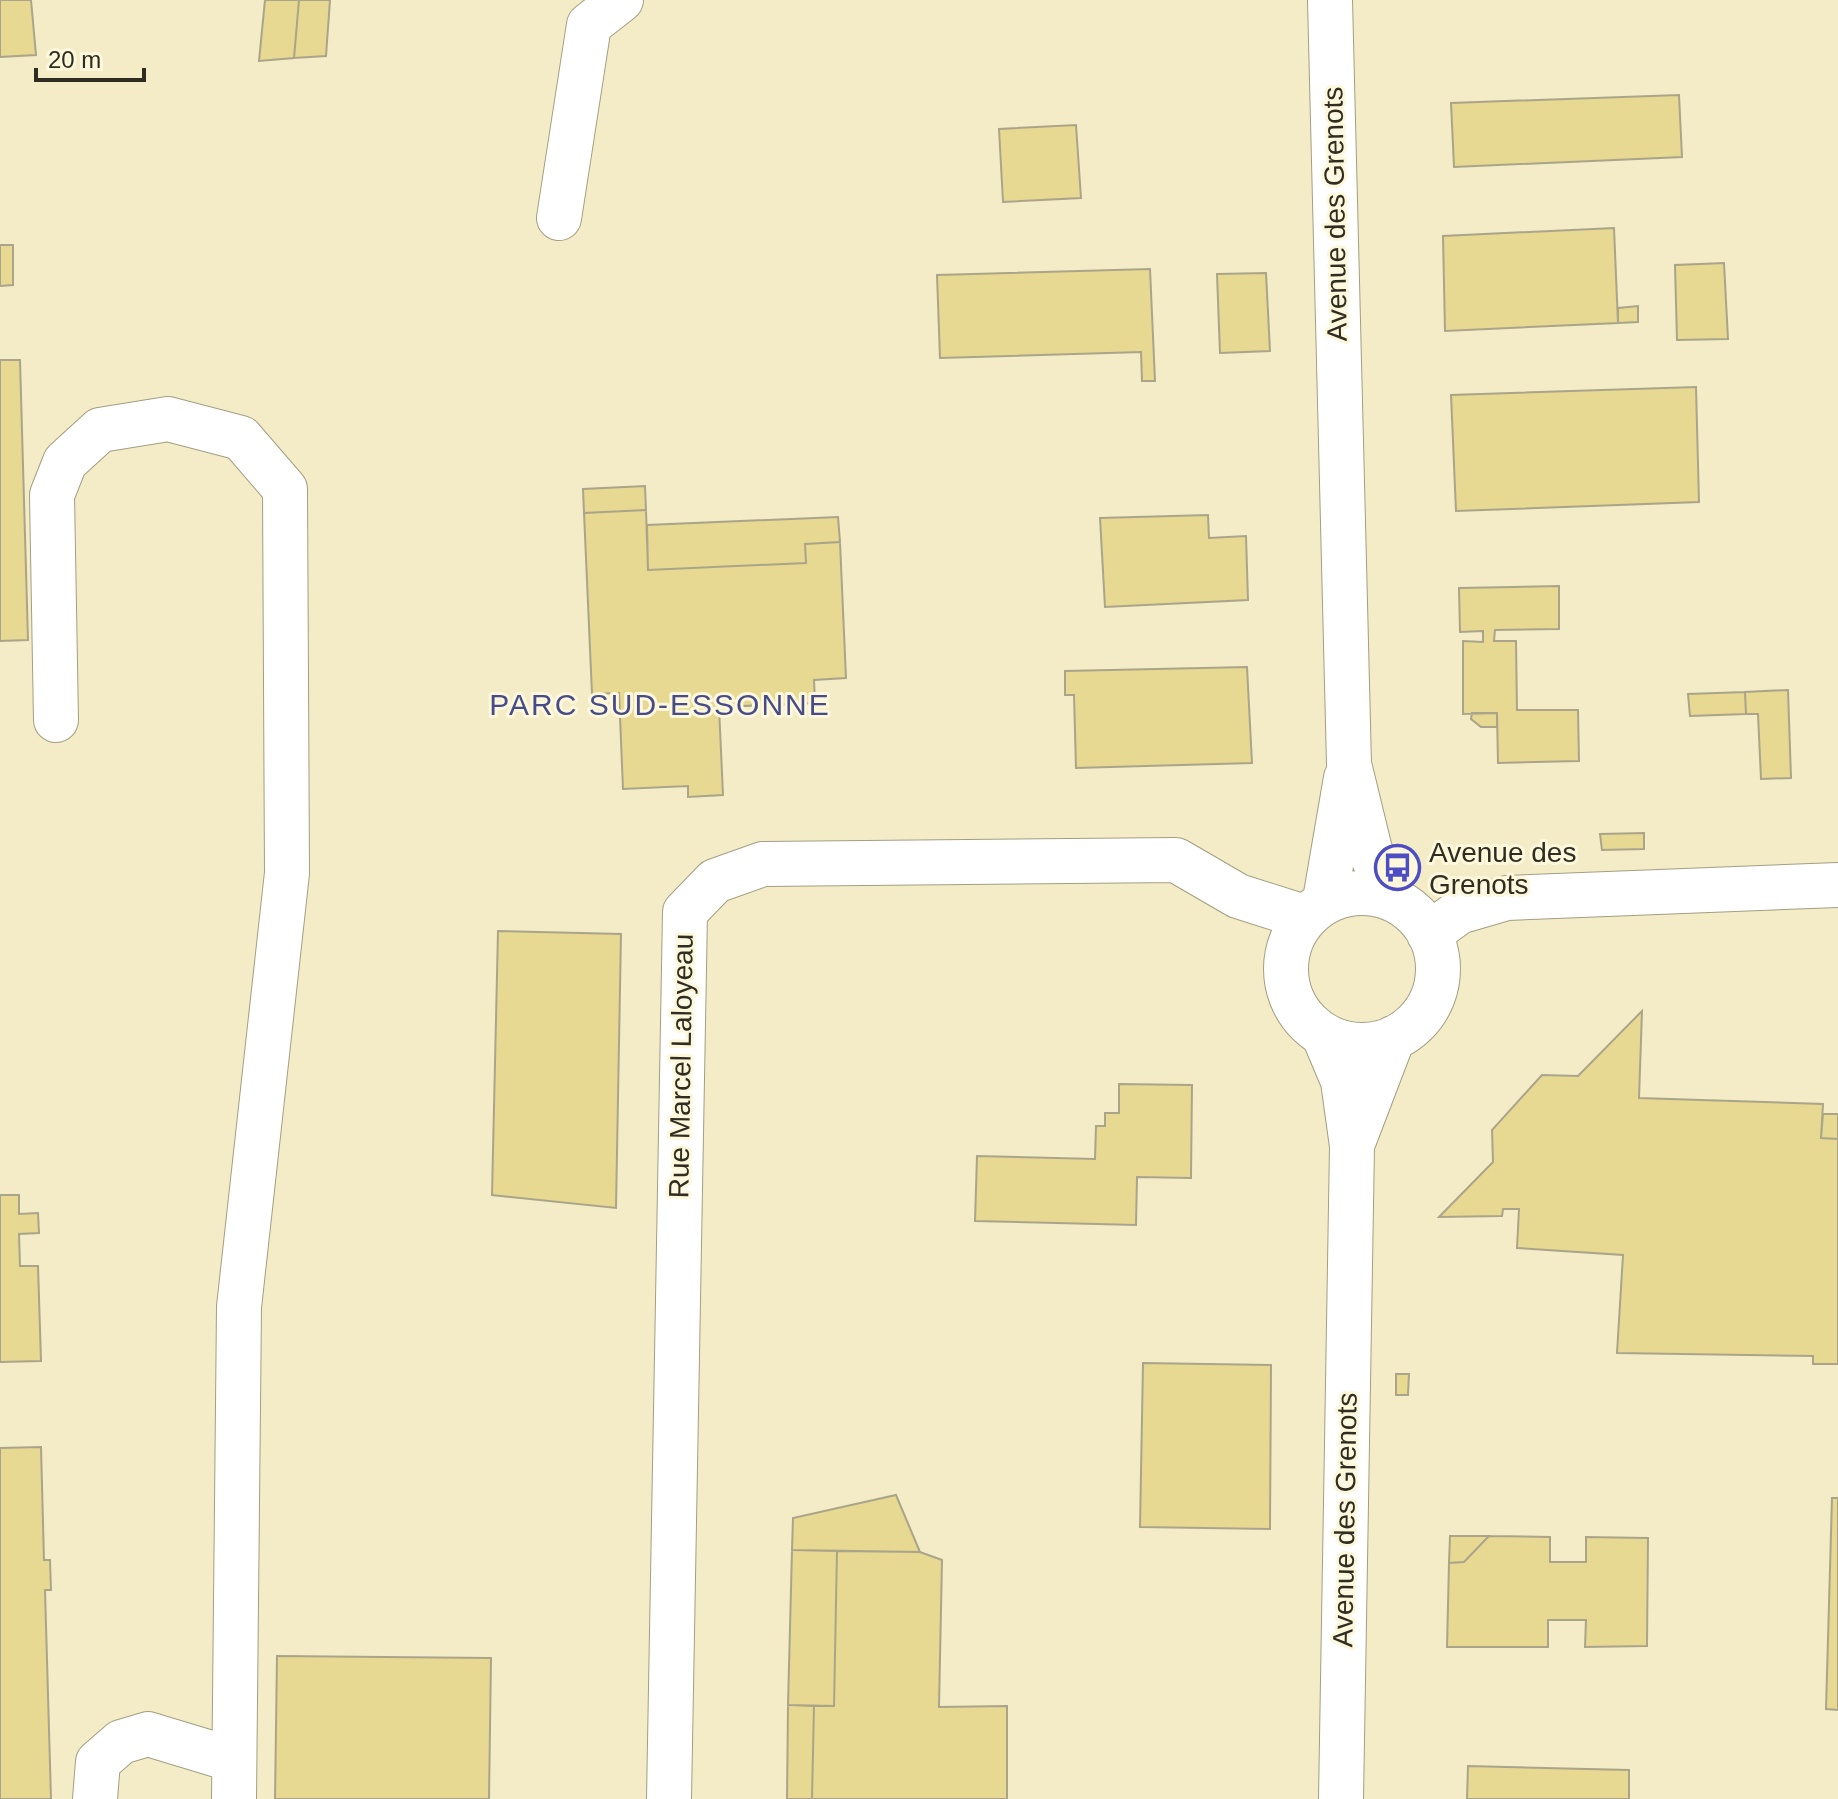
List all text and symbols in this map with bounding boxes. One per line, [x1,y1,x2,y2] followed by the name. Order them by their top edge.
[36,32,144,82] scale bar
[48,46,101,73] text: 20 m
[1317,86,1353,342] street label: Avenue des Grenots
[489,688,831,721] district label: PARC SUD-ESSONNE
[1429,837,1576,900] place label: Avenue des Grenots
[1374,844,1422,892] bus stop icon: Avenue des Grenots
[663,933,699,1199] street label: Rue Marcel Laloyeau
[1327,1392,1363,1648] street label: Avenue des Grenots

